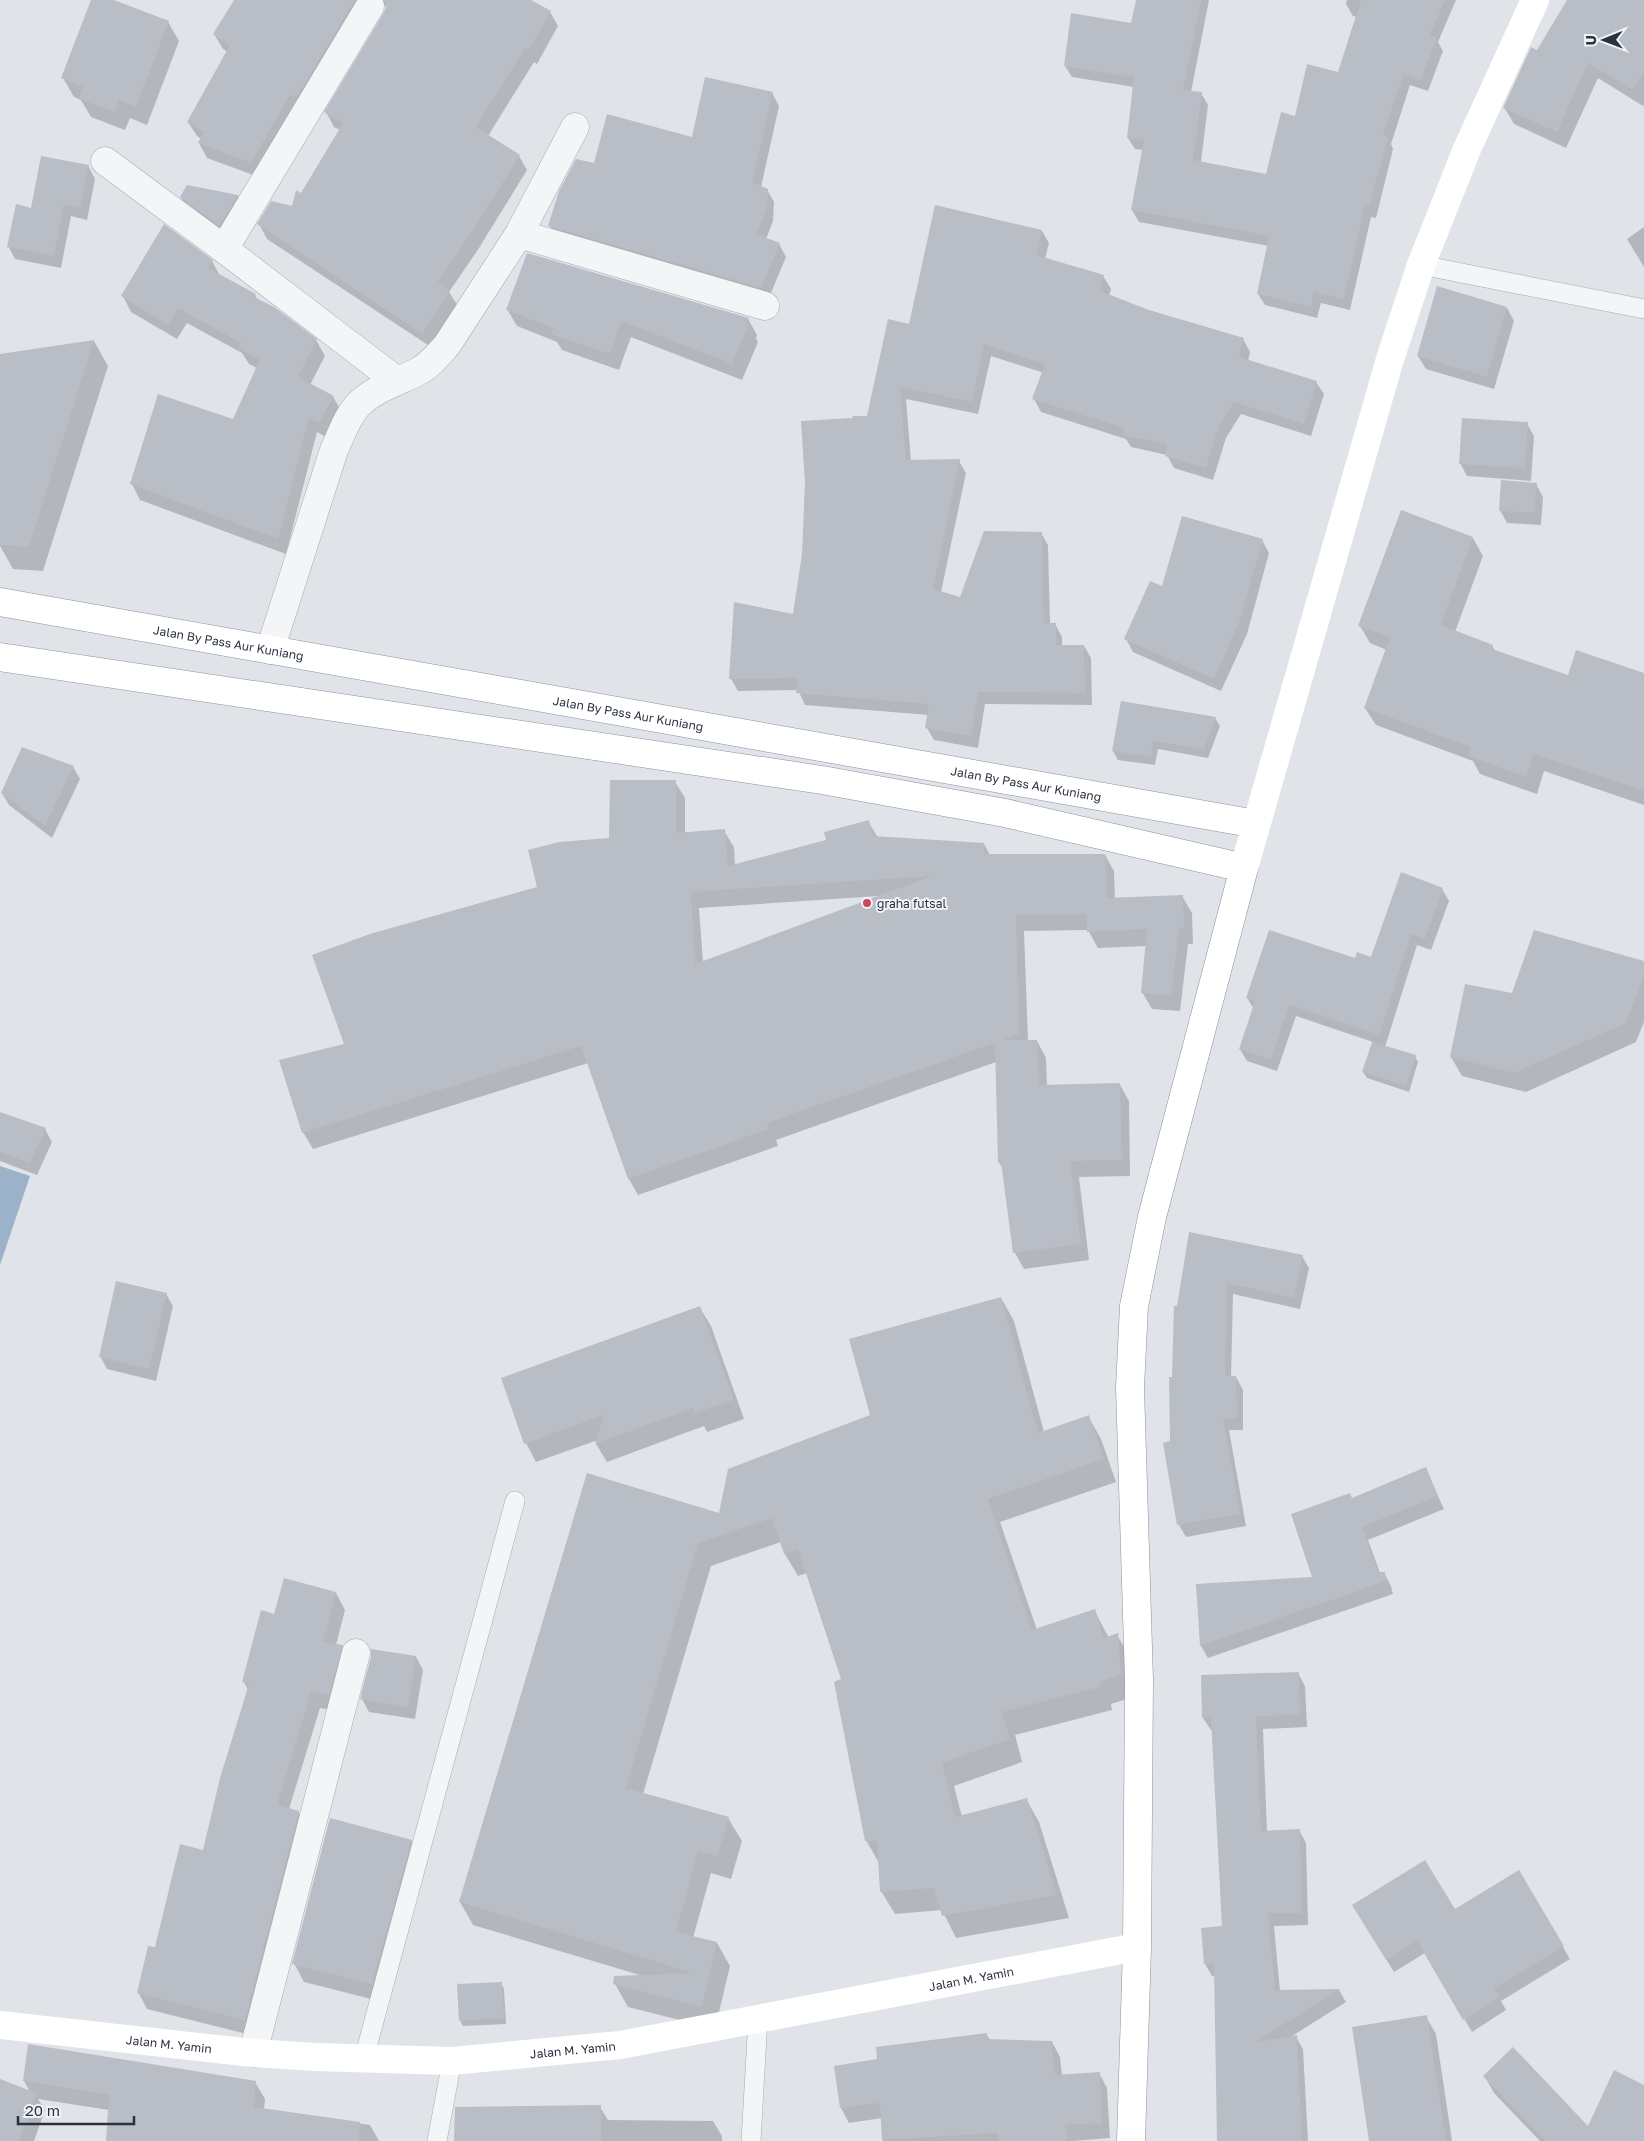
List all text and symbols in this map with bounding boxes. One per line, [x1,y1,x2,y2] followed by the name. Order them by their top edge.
[1579,15,1629,65] north arrow
[1582,35,1599,46] text: U
[152,622,305,663] street label: Jalan By Pass Aur Kuniang
[552,692,705,734] street label: Jalan By Pass Aur Kuniang
[950,763,1103,804] street label: Jalan By Pass Aur Kuniang
[877,896,946,911] place label: graha futsal
[861,897,873,909] marker: graha futsal
[928,1963,1015,1994] street label: Jalan M. Yamin
[125,2032,213,2056] street label: Jalan M. Yamin
[529,2038,616,2061] street label: Jalan M. Yamin
[18,2094,134,2126] scale bar
[25,2101,60,2119] text: 20 m

